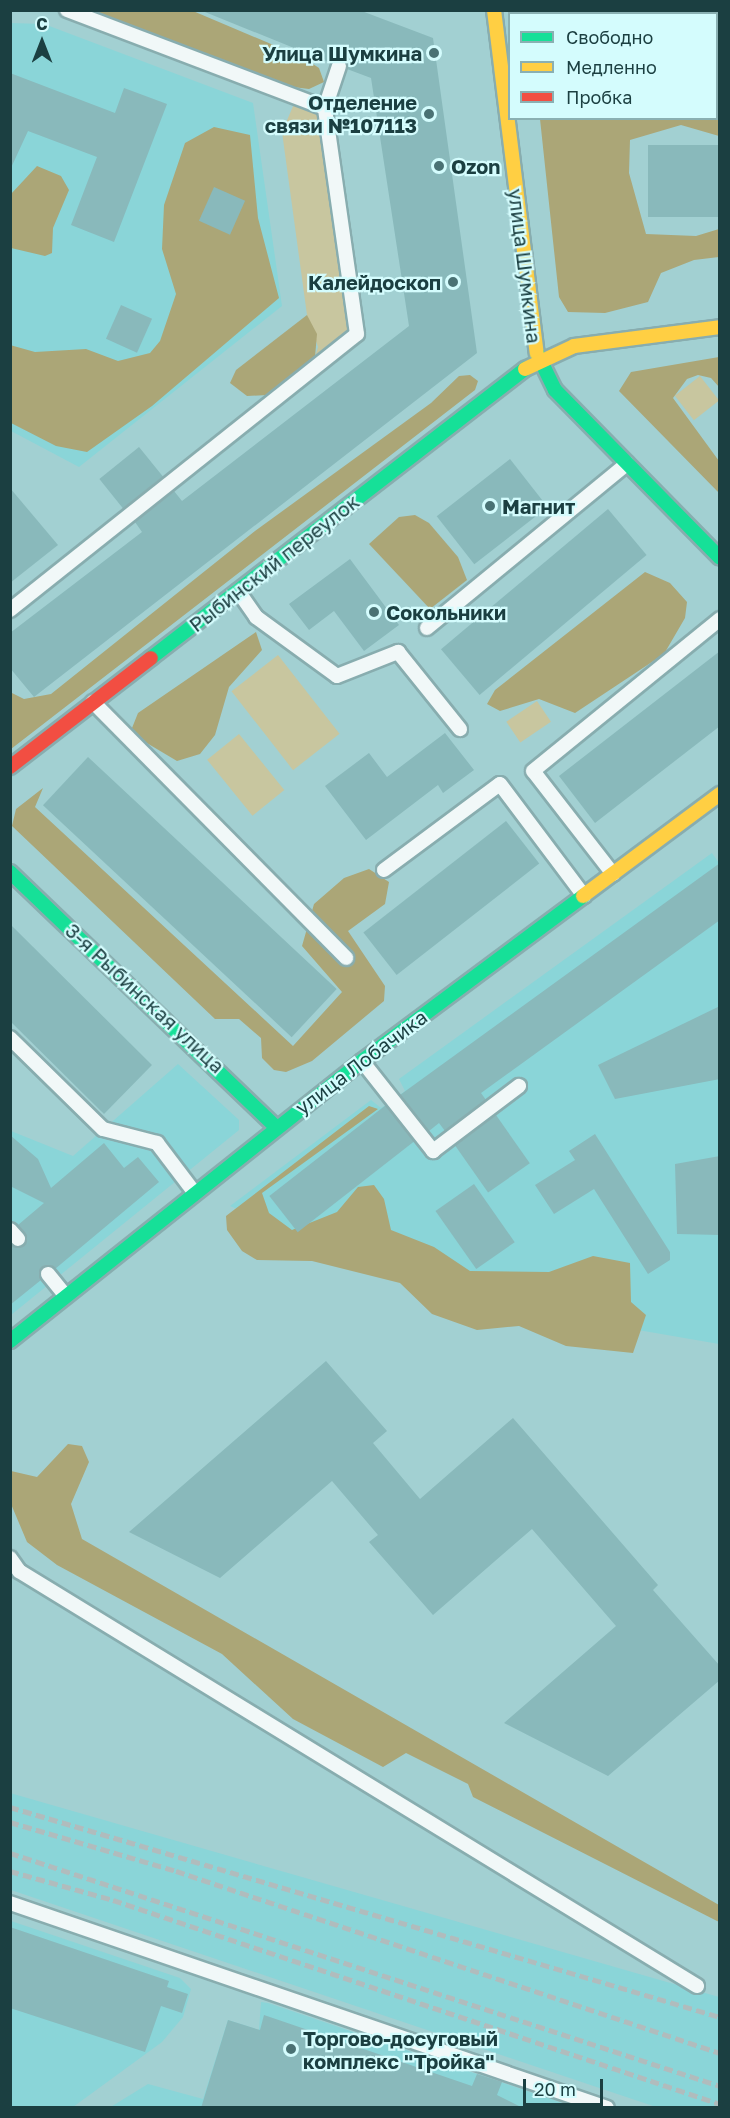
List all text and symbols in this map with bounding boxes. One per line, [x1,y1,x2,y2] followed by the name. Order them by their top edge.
[12,12,72,72] north arrow
[508,12,718,120] legend
[36,14,48,34] text: С
[566,26,653,48] text: Свободно
[262,41,422,65] place label: Улица Шумкина
[427,46,441,60] marker: Улица Шумкина
[566,56,657,78] text: Медленно
[566,86,632,108] text: Пробка
[265,90,417,137] place label: Отделение связи №107113
[422,107,436,121] marker: Отделение связи №107113
[451,154,500,178] place label: Ozon
[432,159,446,173] marker: Ozon
[504,187,546,345] street label: улица Шумкина
[308,270,441,294] place label: Калейдоскоп
[446,275,460,289] marker: Калейдоскоп
[184,489,364,637] street label: Рыбинский переулок
[502,494,575,518] place label: Магнит
[483,499,497,513] marker: Магнит
[386,600,506,624] place label: Сокольники
[367,605,381,619] marker: Сокольники
[61,918,229,1078] street label: 3-я Рыбинская улица
[290,1005,432,1119] street label: улица Лобачика
[303,2026,498,2073] place label: Торгово-досуговый комплекс "Тройка"
[284,2042,298,2056] marker: Торгово-досуговый комплекс "Тройка"
[526,2067,606,2105] scale bar
[534,2078,576,2100] text: 20 m

